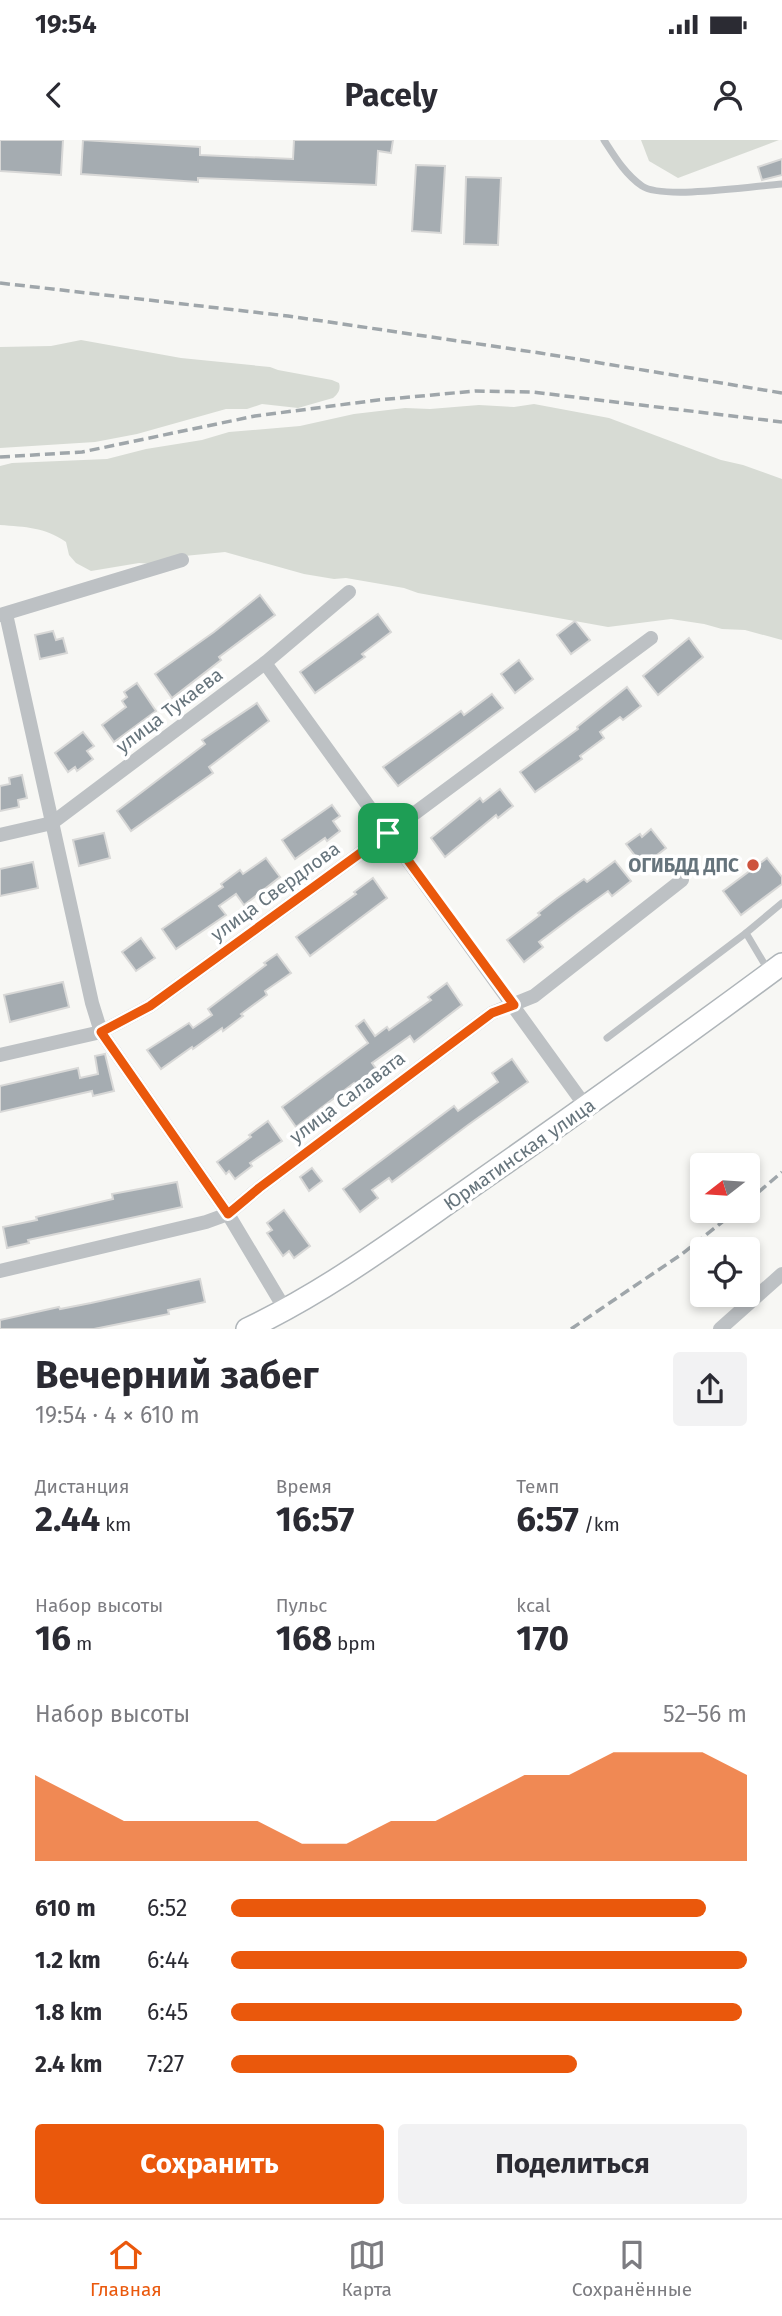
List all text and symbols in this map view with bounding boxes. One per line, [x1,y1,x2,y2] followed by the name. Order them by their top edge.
[35,9,97,40] text: 19:54
[35,76,73,114] icon: back
[344,76,438,114] text: Pacely
[709,76,747,114] icon: person
[111,663,227,758] street label: улица Тукаева
[358,803,418,863] pin
[369,814,407,852] icon: arrive
[206,837,344,946] street label: улица Свердлова
[628,854,739,877] place label: ОГИБДД ДПС
[745,857,761,873] marker: ОГИБДД ДПС
[285,1046,410,1148] street label: улица Салавата
[439,1093,600,1215] street label: Юрматинская улица
[690,1153,760,1223] north arrow
[690,1153,760,1307] map controls
[690,1237,760,1307] button: locate
[35,1352,319,1398] text: Вечерний забег
[673,1352,747,1426] button: share
[35,1401,200,1429] text: 19:54 · 4 × 610 m
[35,1475,130,1498] text: Дистанция
[276,1475,332,1498] text: Время
[516,1475,559,1498] text: Темп
[35,1498,100,1540] text: 2.44
[276,1498,354,1540] text: 16:57
[516,1498,579,1540] text: 6:57
[100,1513,131,1536] text: km
[579,1513,620,1536] text: /km
[35,1594,163,1617] text: Набор высоты
[276,1594,327,1617] text: Пульс
[516,1594,551,1617] text: kcal
[35,1617,71,1659] text: 16
[276,1617,332,1659] text: 168
[516,1617,569,1659] text: 170
[71,1632,92,1655] text: m
[332,1632,376,1655] text: bpm
[35,1700,190,1728] text: Набор высоты
[663,1700,747,1728] text: 52–56 m
[35,1894,96,1922] text: 610 m
[147,1894,188,1922] text: 6:52
[35,1946,101,1974] text: 1.2 km
[147,1946,189,1974] text: 6:44
[35,1998,102,2026] text: 1.8 km
[147,1998,188,2026] text: 6:45
[35,2050,102,2078] text: 2.4 km
[147,2050,184,2078] text: 7:27
[35,2124,384,2204] button: Сохранить
[398,2124,747,2204] button: Поделиться
[90,2236,162,2301] tab: Главная
[342,2236,392,2301] tab: Карта
[572,2236,692,2301] tab: Сохранённые

